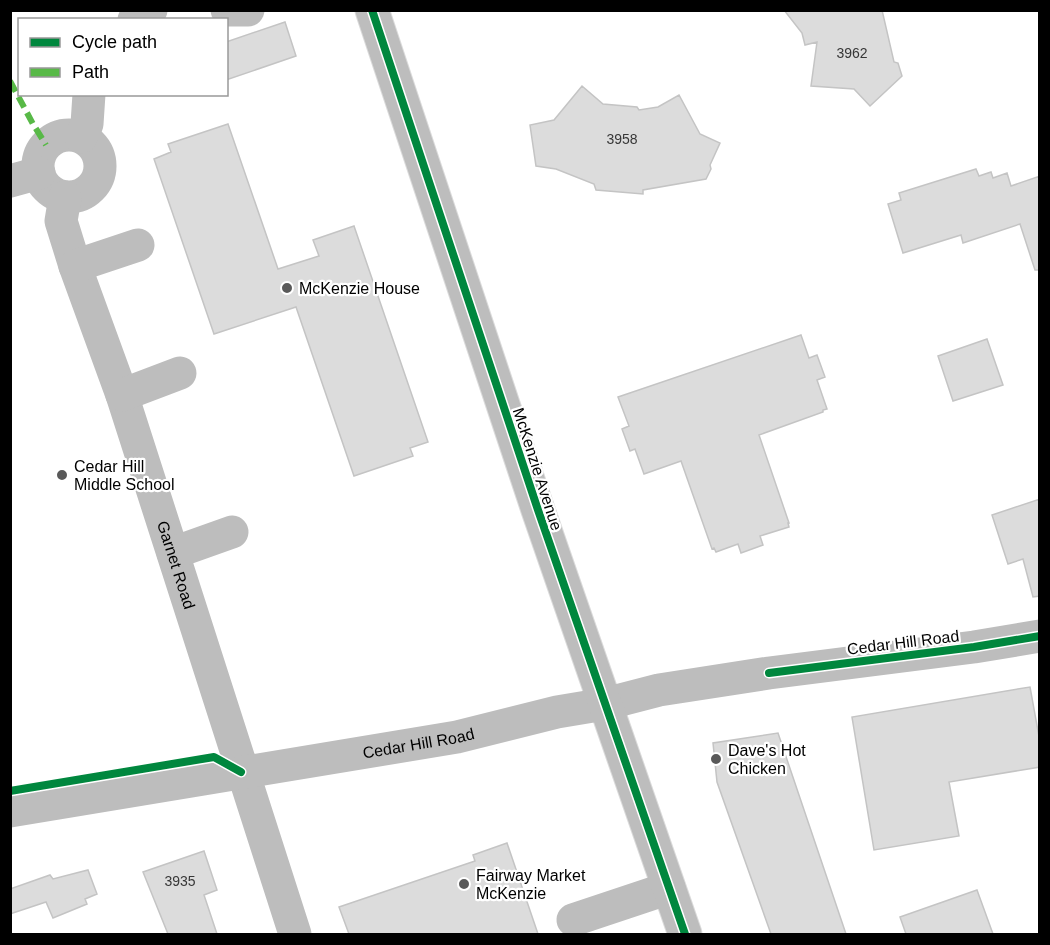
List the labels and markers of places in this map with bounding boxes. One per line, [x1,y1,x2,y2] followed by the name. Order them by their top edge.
[299,280,420,297] place label: McKenzie House
[280,281,294,295] marker: McKenzie House
[74,458,175,493] place label: Cedar Hill Middle School
[55,468,69,482] marker: Cedar Hill Middle School
[728,742,806,777] place label: Dave's Hot Chicken
[709,752,723,766] marker: Dave's Hot Chicken
[476,867,586,902] place label: Fairway Market McKenzie
[457,877,471,891] marker: Fairway Market McKenzie

